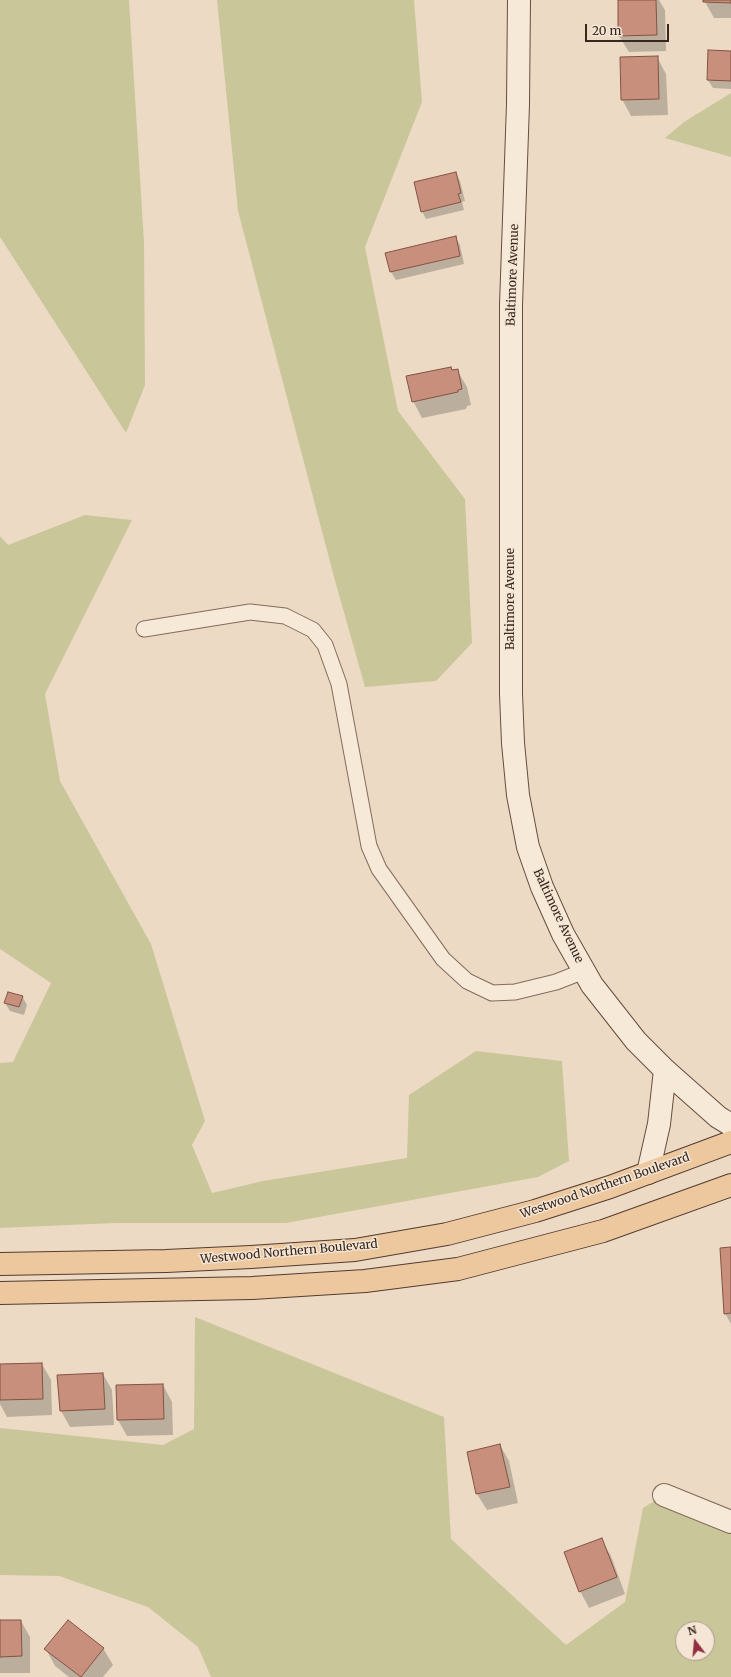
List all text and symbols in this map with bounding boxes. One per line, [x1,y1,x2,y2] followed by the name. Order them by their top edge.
[587,16,671,42] scale bar
[592,23,621,38] text: 20 m
[504,224,522,326] street label: Baltimore Avenue
[504,548,518,650] street label: Baltimore Avenue
[530,867,586,965] street label: Baltimore Avenue
[518,1150,692,1222] street label: Westwood Northern Boulevard
[200,1237,378,1267] street label: Westwood Northern Boulevard
[675,1621,715,1661] north arrow
[686,1623,698,1638] text: N

